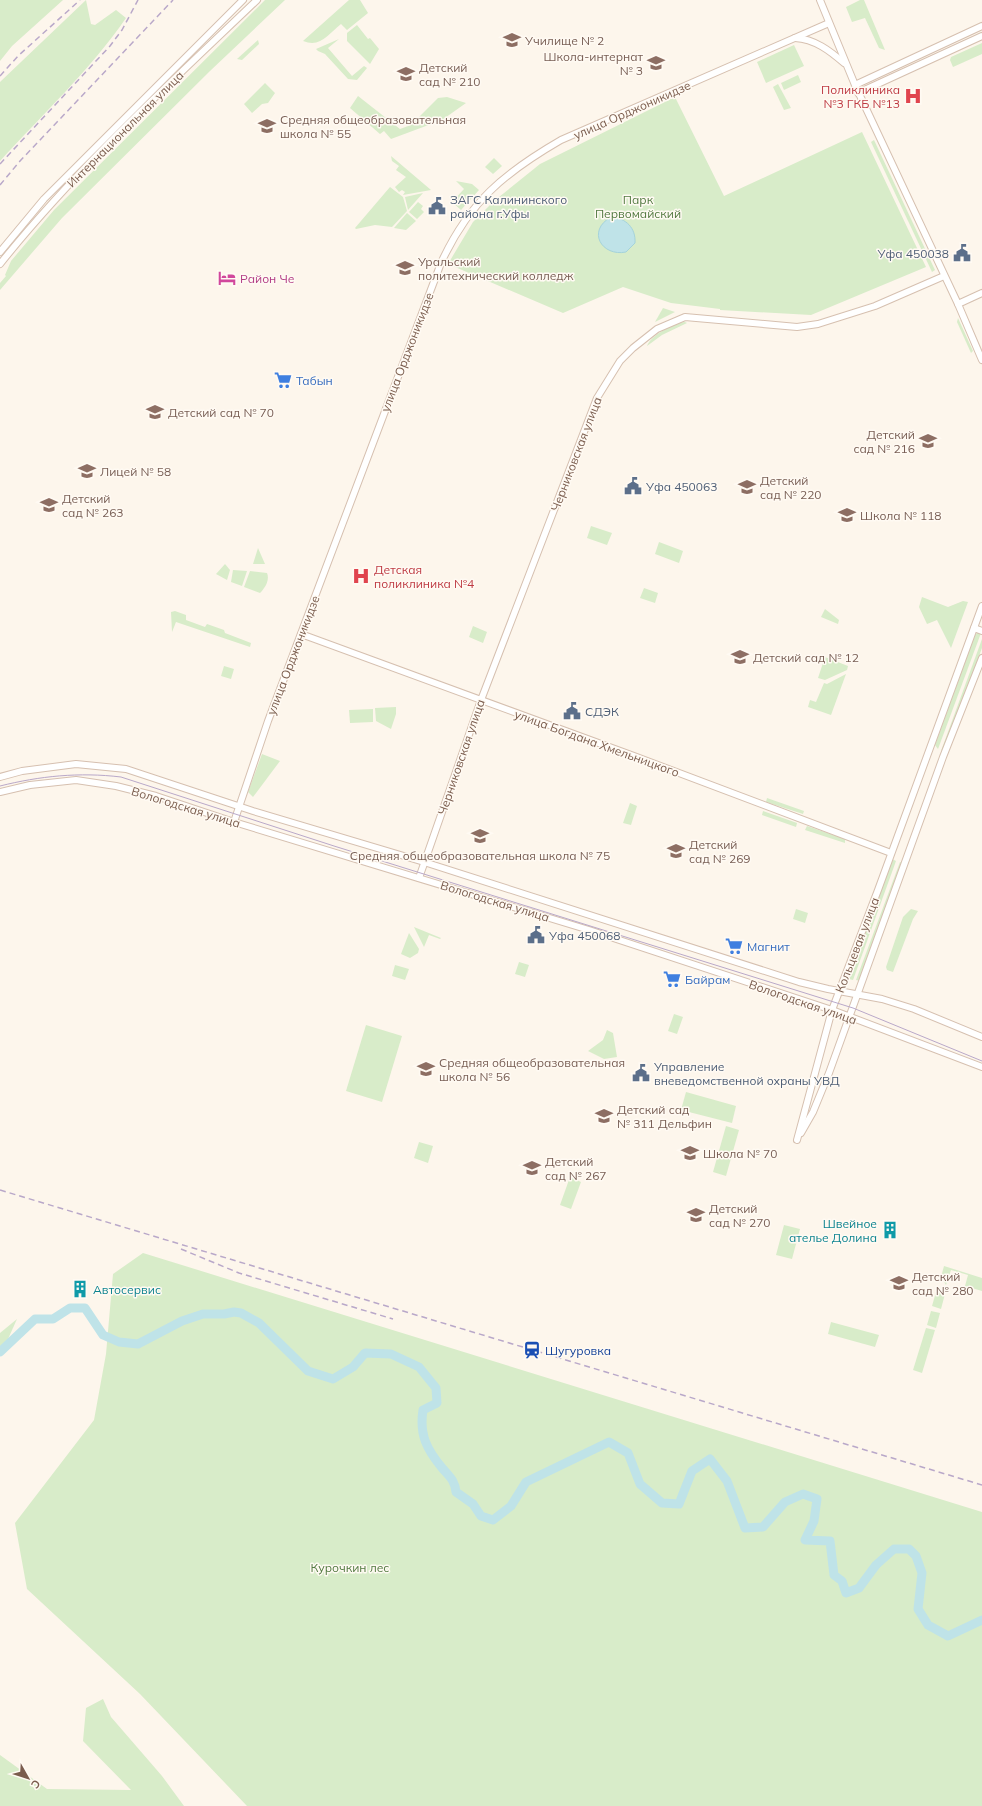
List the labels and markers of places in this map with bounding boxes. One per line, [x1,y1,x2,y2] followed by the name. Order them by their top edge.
[502,30,522,50] school or university icon: Училище № 2
[524,33,604,48] place label: Училище № 2
[544,49,644,78] place label: Школа-интернат № 3
[646,53,666,73] school or university icon: Школа-интернат № 3
[419,60,481,89] place label: Детский сад № 210
[396,64,416,84] school or university icon: Детский сад № 210
[821,82,900,111] place label: Поликлиника №3 ГКБ №13
[903,86,923,106] hospital icon: Поликлиника №3 ГКБ №13
[280,112,466,141] place label: Средняя общеобразовательная школа № 55
[257,116,277,136] school or university icon: Средняя общеобразовательная школа № 55
[450,192,567,221] place label: ЗАГС Калининского района г.Уфы
[427,196,447,216] public building icon: ЗАГС Калининского района г.Уфы
[952,243,972,263] public building icon: Уфа 450038
[877,246,949,261] place label: Уфа 450038
[417,254,574,283] place label: Уральский политехнический колледж
[395,258,415,278] school or university icon: Уральский политехнический колледж
[217,268,237,288] hotel icon: Район Че
[240,271,295,286] place label: Район Че
[273,370,293,390] supermarket icon: Табын
[296,373,333,388] place label: Табын
[145,402,165,422] school or university icon: Детский сад № 70
[168,405,274,420] place label: Детский сад № 70
[853,427,915,456] place label: Детский сад № 216
[918,431,938,451] school or university icon: Детский сад № 216
[77,461,97,481] school or university icon: Лицей № 58
[100,464,171,479] place label: Лицей № 58
[760,473,822,502] place label: Детский сад № 220
[623,476,643,496] public building icon: Уфа 450063
[737,477,757,497] school or university icon: Детский сад № 220
[645,479,717,494] place label: Уфа 450063
[62,491,124,520] place label: Детский сад № 263
[39,495,59,515] school or university icon: Детский сад № 263
[837,505,857,525] school or university icon: Школа № 118
[860,508,942,523] place label: Школа № 118
[374,562,474,591] place label: Детская поликлиника №4
[351,566,371,586] hospital icon: Детская поликлиника №4
[730,647,750,667] school or university icon: Детский сад № 12
[753,650,859,665] place label: Детский сад № 12
[562,701,582,721] public building icon: СДЭК
[585,704,619,719] place label: СДЭК
[470,826,490,846] school or university icon: Средняя общеобразовательная школа № 75
[689,837,751,866] place label: Детский сад № 269
[666,841,686,861] school or university icon: Детский сад № 269
[350,848,610,863] place label: Средняя общеобразовательная школа № 75
[526,925,546,945] public building icon: Уфа 450068
[548,928,620,943] place label: Уфа 450068
[724,936,744,956] supermarket icon: Магнит
[747,939,790,954] place label: Магнит
[662,969,682,989] supermarket icon: Байрам
[685,972,730,987] place label: Байрам
[439,1055,625,1084] place label: Средняя общеобразовательная школа № 56
[416,1059,436,1079] school or university icon: Средняя общеобразовательная школа № 56
[653,1059,840,1088] place label: Управление вневедомственной охраны УВД
[631,1063,651,1083] public building icon: Управление вневедомственной охраны УВД
[617,1102,712,1131] place label: Детский сад № 311 Дельфин
[594,1106,614,1126] school or university icon: Детский сад № 311 Дельфин
[680,1143,700,1163] school or university icon: Школа № 70
[703,1146,777,1161] place label: Школа № 70
[545,1154,607,1183] place label: Детский сад № 267
[522,1158,542,1178] school or university icon: Детский сад № 267
[709,1201,771,1230] place label: Детский сад № 270
[686,1205,706,1225] school or university icon: Детский сад № 270
[789,1216,877,1245] place label: Швейное ателье Долина
[880,1220,900,1240] building icon: Швейное ателье Долина
[912,1269,974,1298] place label: Детский сад № 280
[889,1273,909,1293] school or university icon: Детский сад № 280
[70,1279,90,1299] building icon: Автосервис
[93,1282,161,1297] place label: Автосервис
[522,1340,542,1360] station icon: Шугуровка
[545,1343,611,1358] place label: Шугуровка

